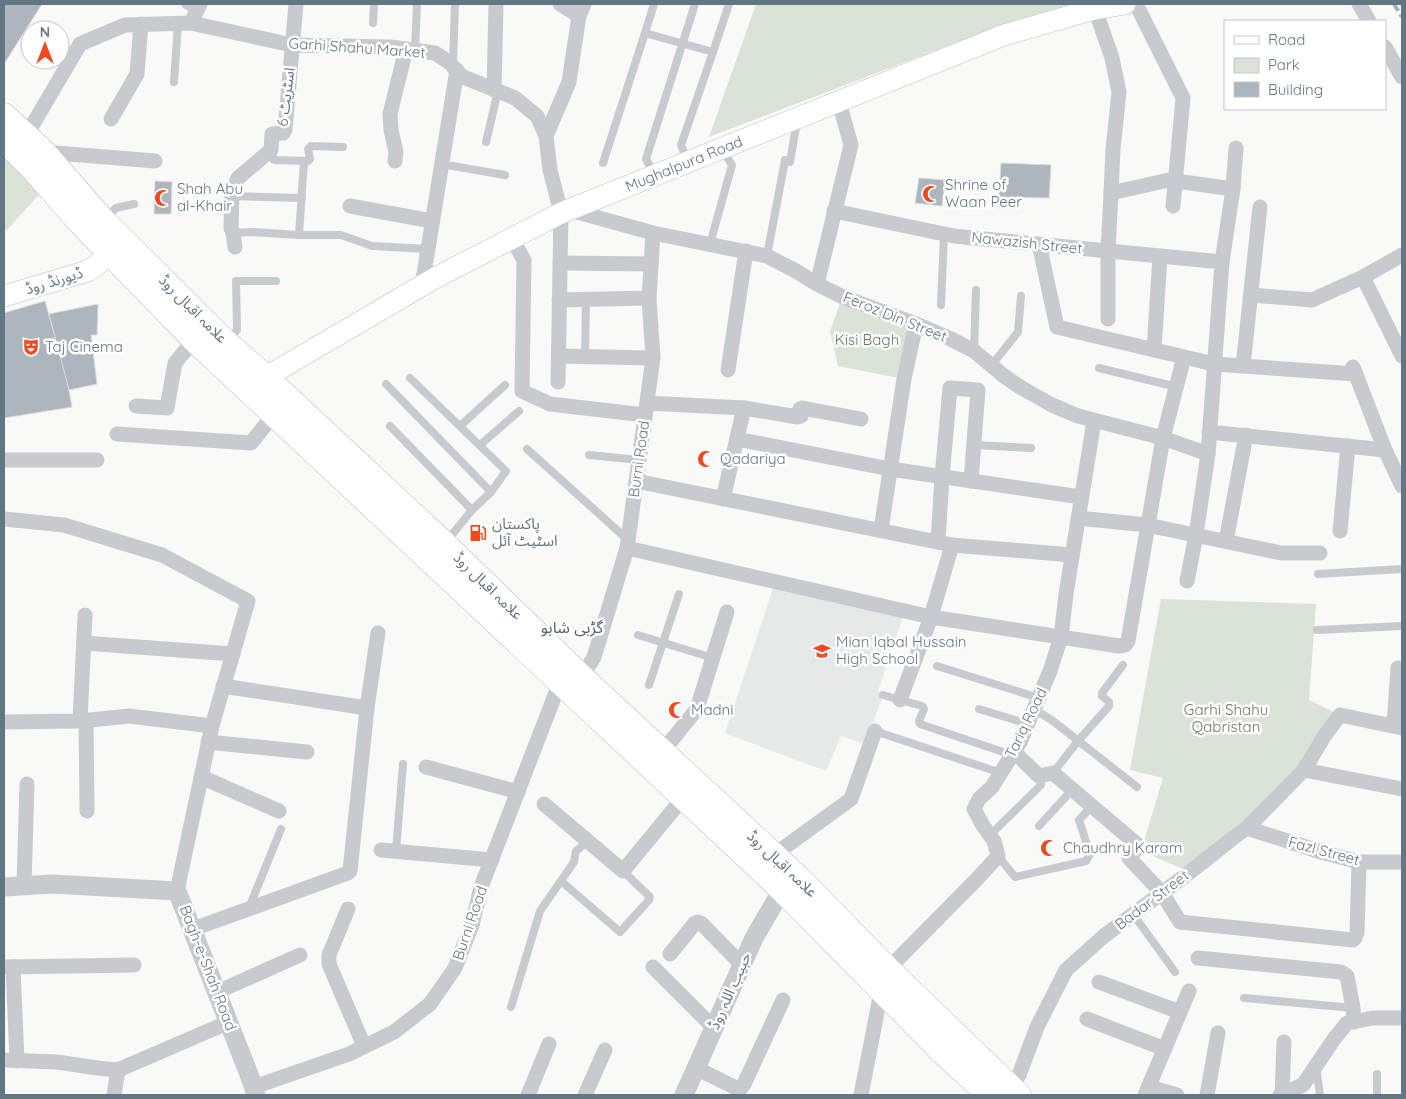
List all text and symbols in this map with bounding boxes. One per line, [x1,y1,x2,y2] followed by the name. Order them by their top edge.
[20,20,70,70] north arrow
[1224,20,1386,110] legend
[40,23,50,41] text: N
[1268,30,1305,49] text: Road
[288,33,426,62] street label: Garhi Shahu Market
[1268,55,1300,74] text: Park
[272,66,299,128] street label: اسٹریٹ 6
[1268,80,1323,99] text: Building
[622,131,745,196] street label: Mughalpura Road
[945,175,1022,211] place label: Shrine of Waan Peer
[177,179,243,215] place label: Shah Abu al-Khair
[921,184,941,204] mosque icon: Shrine of Waan Peer
[153,188,173,208] mosque icon: Shah Abu al-Khair
[971,227,1083,258] street label: Nawazish Street
[23,263,85,298] street label: ڈیورنڈ روڈ
[155,270,232,347] street label: علامہ اقبال روڈ
[841,287,950,346] street label: Feroz Din Street
[835,330,899,349] park label: Kisi Bagh
[21,337,41,357] theatre icon: Taj Cinema
[45,337,123,356] place label: Taj Cinema
[624,419,653,499] street label: Burni Road
[696,449,716,469] mosque icon: Qadariya
[720,449,786,468] place label: Qadariya
[492,514,558,550] place label: پاکستان اسٹیٹ آئل
[468,523,488,543] fuel station icon: پاکستان اسٹیٹ آئل
[450,548,527,624] street label: علامہ اقبال روڈ
[541,617,604,637] district label: گڑہی شاہو
[836,632,967,668] place label: Mian Iqbal Hussain High School
[812,641,832,661] school or university icon: Mian Iqbal Hussain High School
[1000,684,1051,761] street label: Tariq Road
[667,700,687,720] mosque icon: Madni
[691,700,733,719] place label: Madni
[1184,700,1268,736] park label: Garhi Shahu Qabristan
[743,826,822,901] street label: علامہ اقبال روڈ
[1286,832,1362,869] street label: Fazl Street
[1039,838,1059,858] mosque icon: Chaudhry Karam
[1063,838,1182,857] place label: Chaudhry Karam
[1111,866,1193,934] street label: Badar Street
[448,883,491,962] street label: Burni Road
[176,902,241,1033] street label: Bagh-e-Shah Road
[704,949,755,1032] street label: حبیب اللہ روڈ

